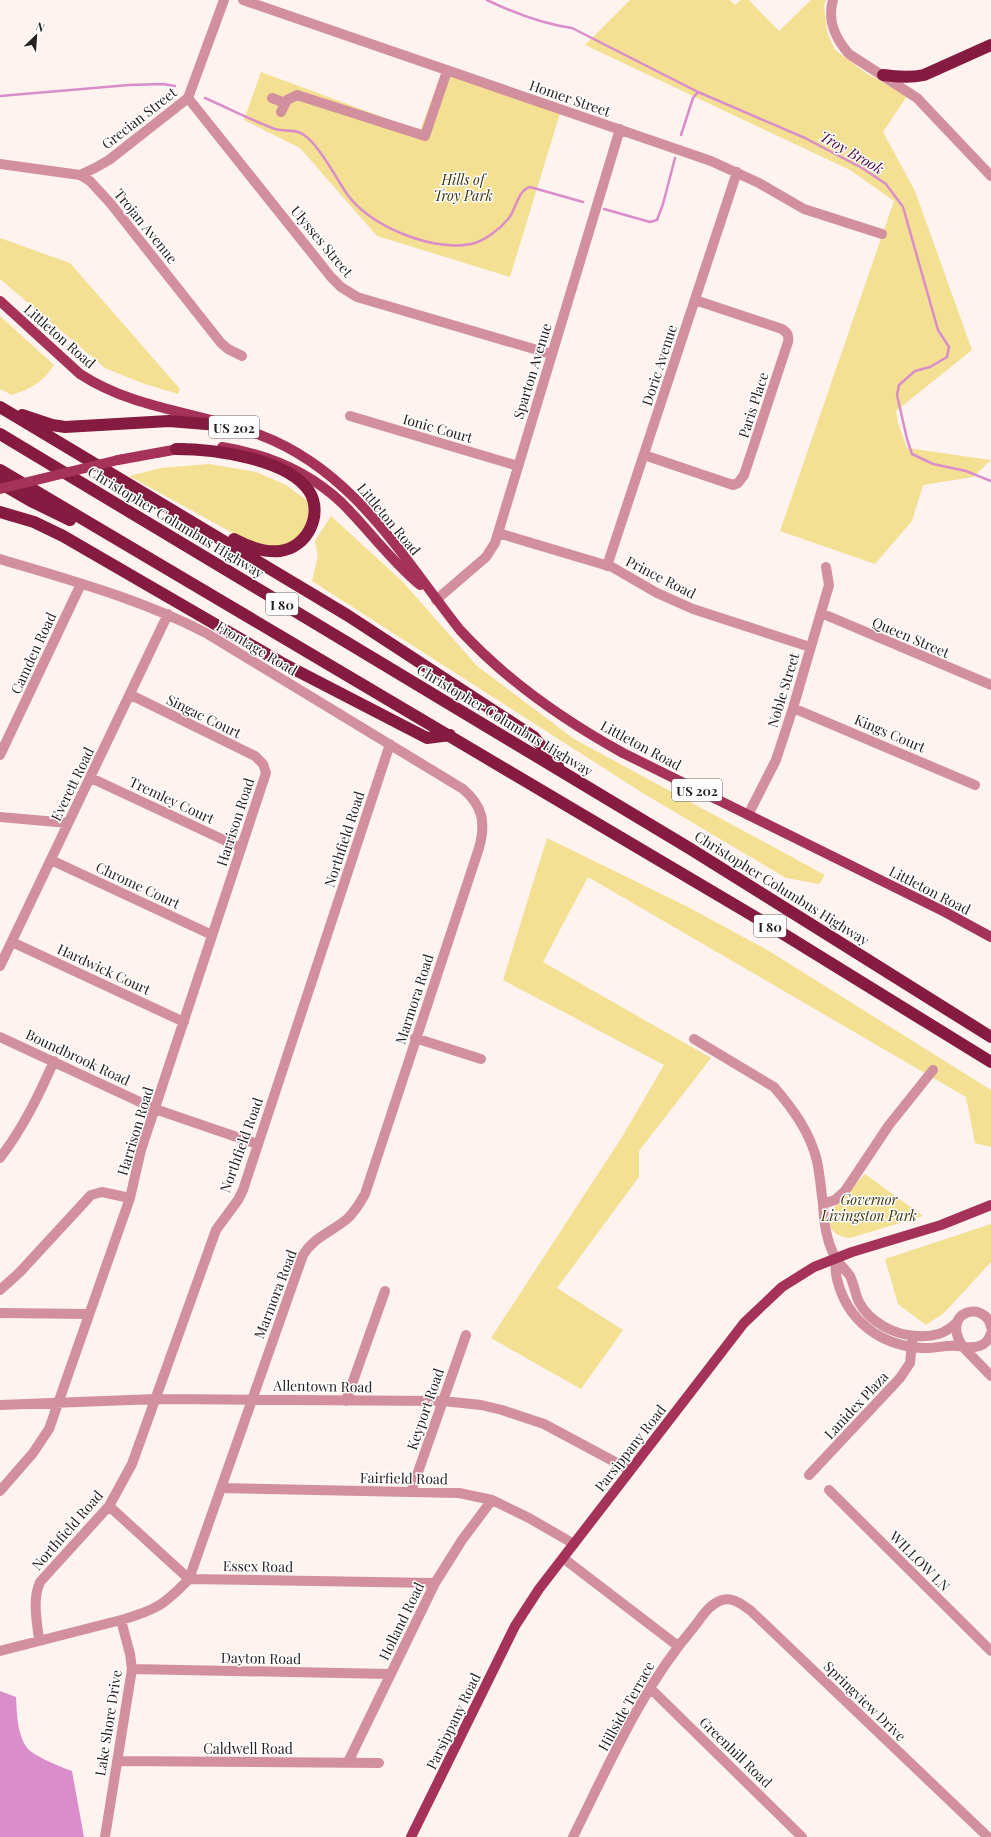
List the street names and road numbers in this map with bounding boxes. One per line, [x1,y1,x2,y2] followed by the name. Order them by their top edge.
[527,75,614,121] street label: Homer Street
[98,82,181,153] street label: Grecian Street
[110,185,182,267] street label: Trojan Avenue
[287,201,358,281] street label: Ulysses Street
[20,300,100,372] street label: Littleton Road
[508,321,556,421] street label: Sparton Avenue
[637,322,681,408] street label: Doric Avenue
[733,370,773,440] street label: Paris Place
[401,409,476,447] street label: Ionic Court
[209,416,259,438] road number: US 202
[84,462,268,582] street label: Christopher Columbus Highway
[353,479,425,559] street label: Littleton Road
[623,551,699,603] street label: Prince Road
[266,593,298,615] road number: I 80
[6,609,60,697] street label: Camden Road
[869,612,953,662] street label: Queen Street
[213,616,301,680] street label: Frontage Road
[763,649,804,730] street label: Noble Street
[413,660,597,780] street label: Christopher Columbus Highway
[163,690,246,743] street label: Singac Court
[852,710,929,757] street label: Kings Court
[597,716,685,774] street label: Littleton Road
[46,744,98,824] street label: Everett Road
[126,772,219,828] street label: Tremley Court
[212,775,258,869] street label: Harrison Road
[672,779,722,801] road number: US 202
[320,789,368,889] street label: Northfield Road
[691,826,873,950] street label: Christopher Columbus Highway
[93,857,184,913] street label: Chrome Court
[886,861,974,919] street label: Littleton Road
[754,915,786,937] road number: I 80
[54,939,155,999] street label: Hardwick Court
[390,951,438,1047] street label: Marmora Road
[23,1025,133,1089] street label: Boundbrook Road
[113,1084,157,1178] street label: Harrison Road
[215,1095,267,1195] street label: Northfield Road
[249,1247,301,1341] street label: Marmora Road
[402,1366,448,1452] street label: Keyport Road
[820,1367,892,1443] street label: Lanidex Plaza
[272,1376,373,1396] street label: Allentown Road
[590,1401,670,1495] street label: Parsippany Road
[360,1468,448,1488] street label: Fairfield Road
[27,1486,107,1574] street label: Northfield Road
[885,1526,954,1595] street label: WILLOW LN
[223,1556,293,1576] street label: Essex Road
[374,1579,428,1663] street label: Holland Road
[221,1648,301,1668] street label: Dayton Road
[820,1657,910,1745] street label: Springview Drive
[593,1658,659,1754] street label: Hillside Terrace
[90,1669,126,1777] street label: Lake Shore Drive
[421,1670,485,1772] street label: Parsippany Road
[696,1713,776,1791] street label: Greenhill Road
[203,1739,293,1758] street label: Caldwell Road

